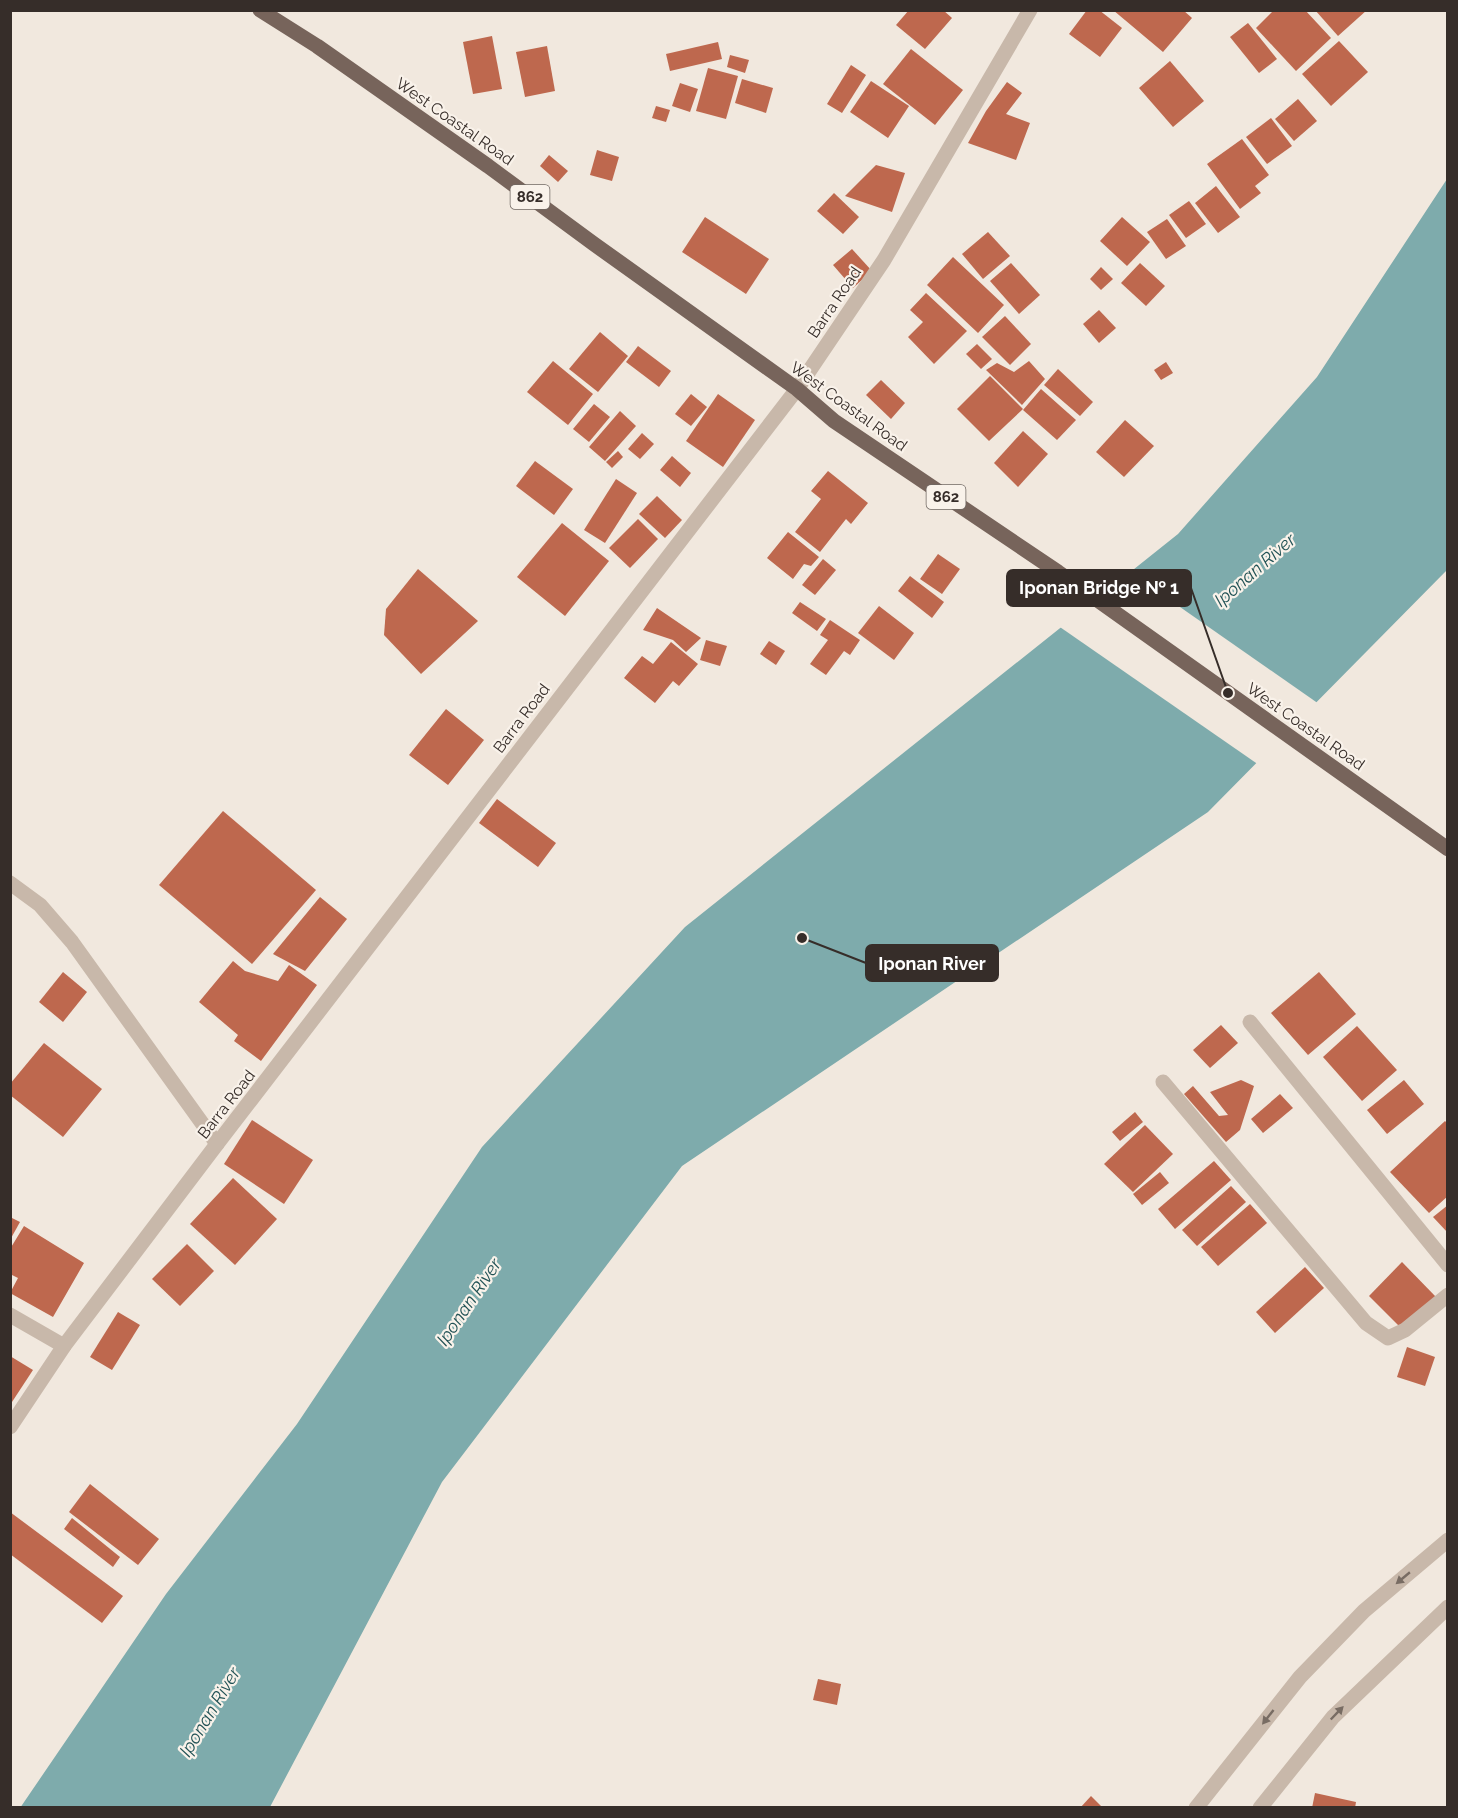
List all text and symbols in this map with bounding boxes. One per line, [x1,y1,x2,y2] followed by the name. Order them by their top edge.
[392,74,517,169] street label: West Coastal Road
[510,185,550,209] road number: 862
[804,263,865,341] street label: Barra Road
[787,358,911,455] street label: West Coastal Road
[926,485,966,509] road number: 862
[1210,528,1300,610] water label: Iponan River
[1007,570,1191,606] callout: Iponan Bridge № 1
[1019,577,1179,598] text: Iponan Bridge № 1
[1243,679,1368,774] street label: West Coastal Road
[489,680,554,757] street label: Barra Road
[866,945,998,981] callout: Iponan River
[878,953,986,974] text: Iponan River
[194,1066,259,1142] street label: Barra Road
[432,1254,506,1349] water label: Iponan River
[1396,1571,1411,1584] one-way arrow
[175,1663,245,1760] water label: Iponan River
[1330,1706,1344,1721] one-way arrow
[1262,1710,1274,1725] one-way arrow

